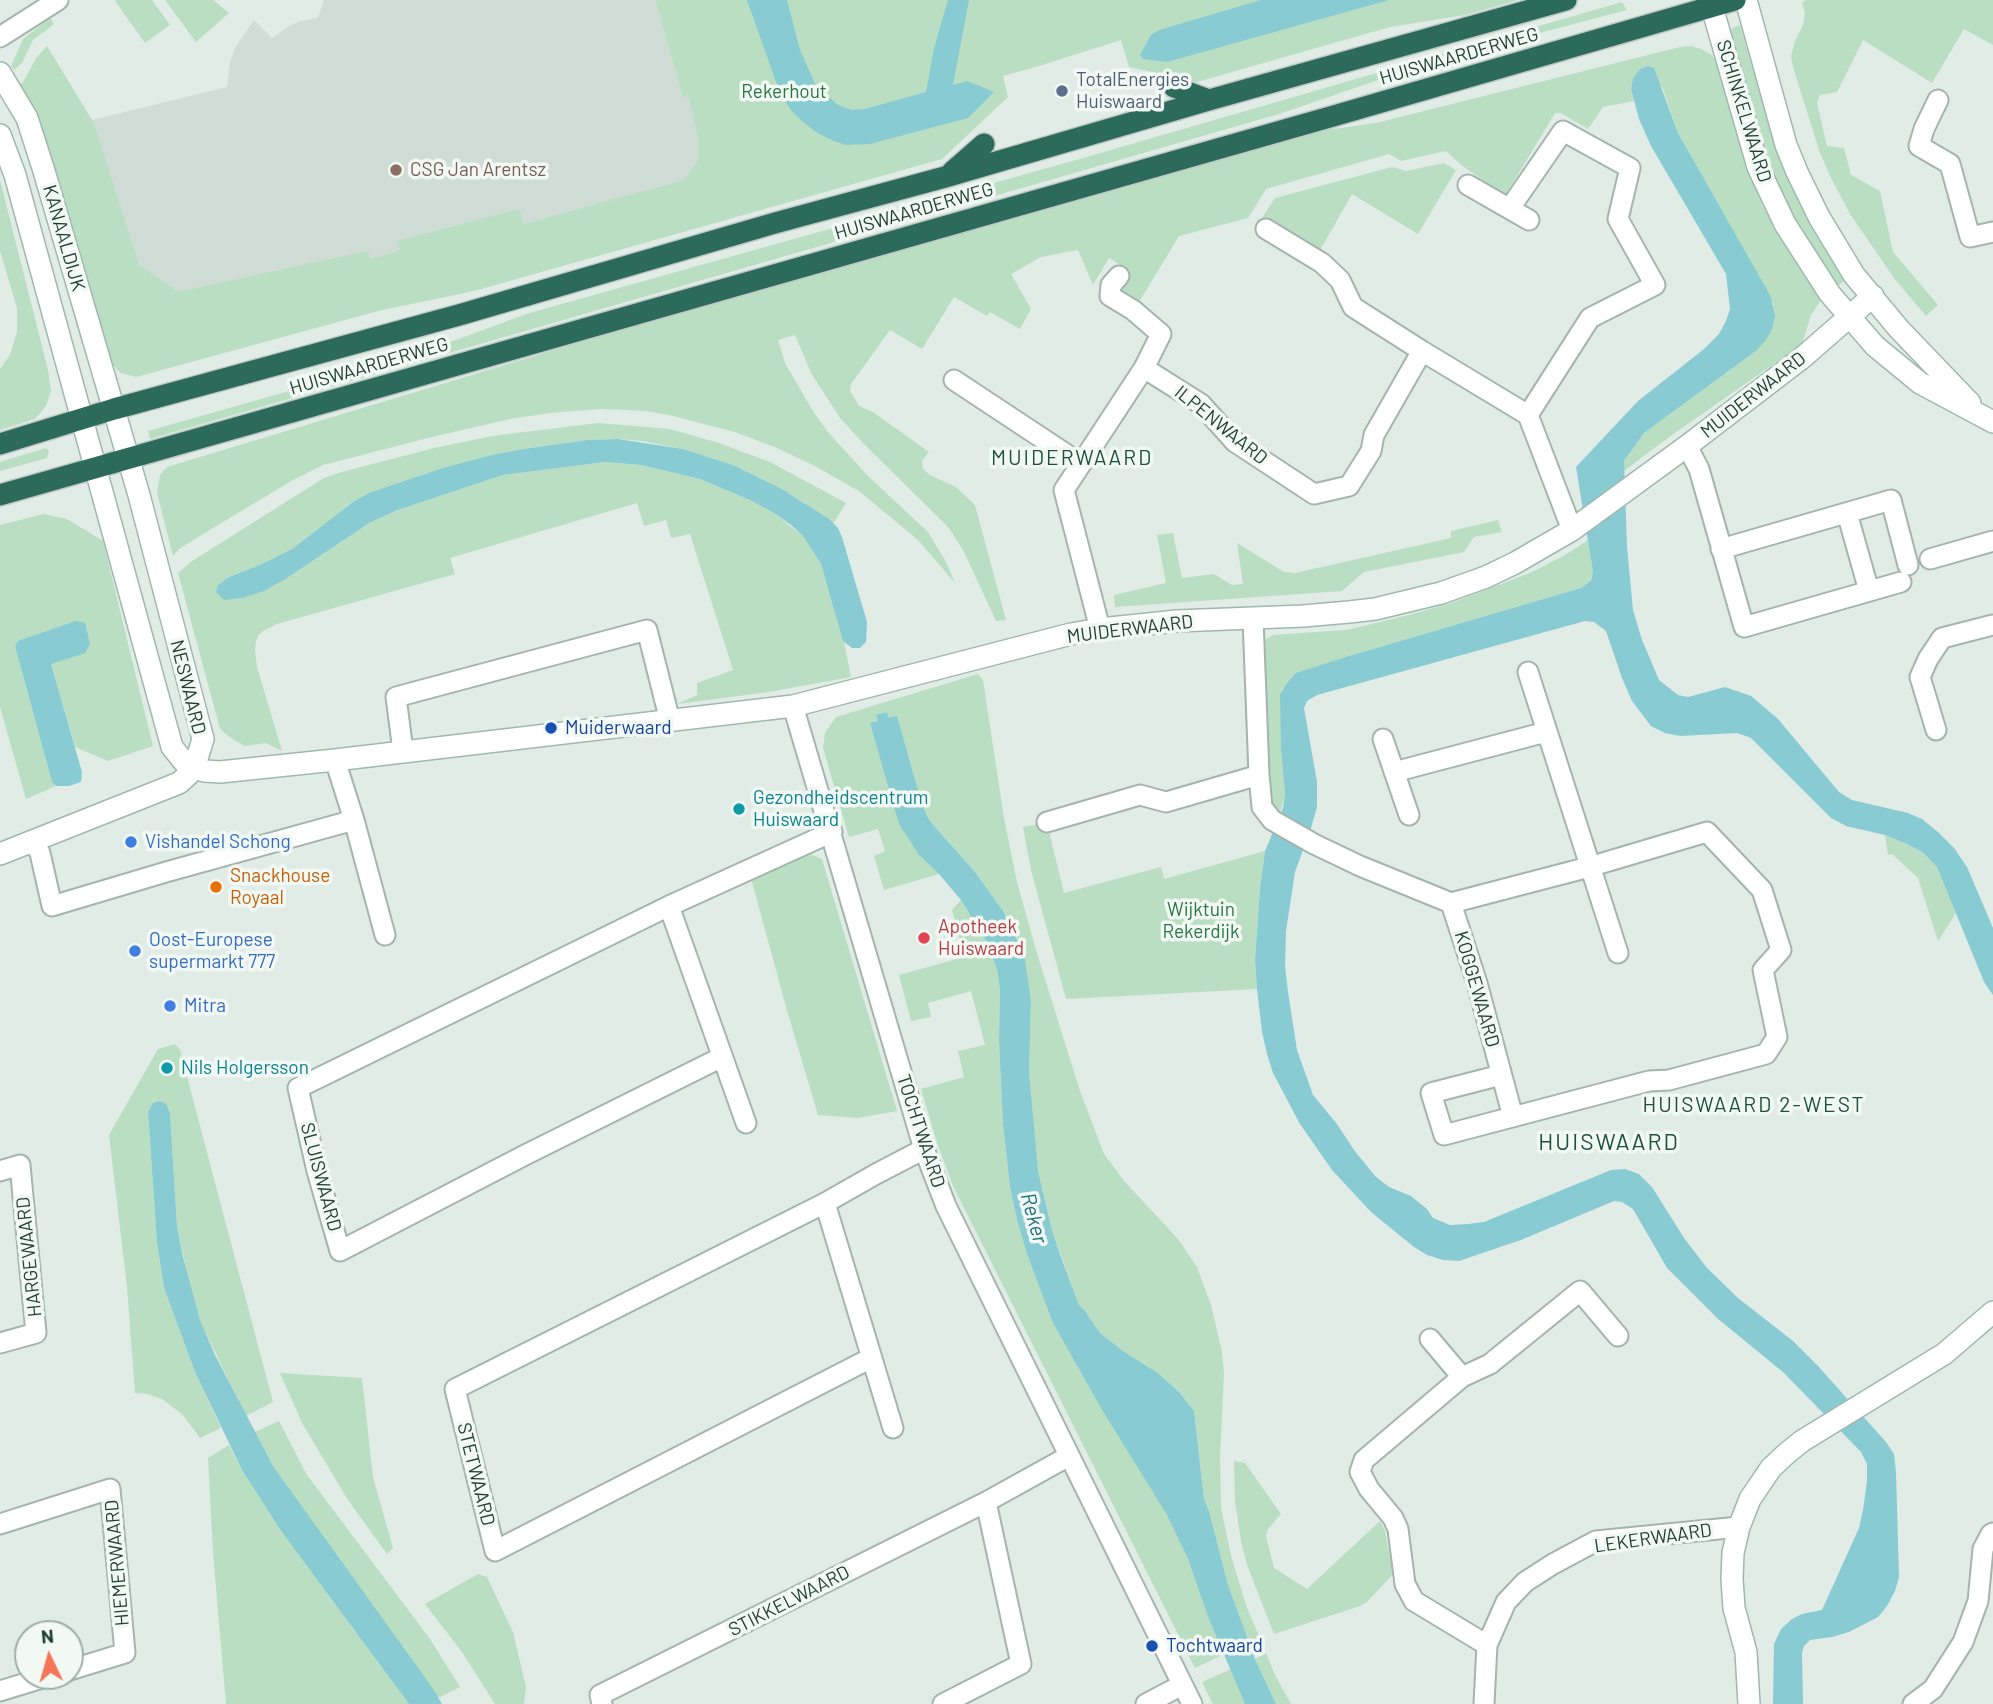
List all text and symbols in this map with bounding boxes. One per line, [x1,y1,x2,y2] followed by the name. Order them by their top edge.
[1377,22,1541,90] street label: HUISWAARDERWEG
[1712,37,1776,185] street label: SCHINKELWAARD
[1076,69,1189,113] place label: TotalEnergies Huiswaard
[741,81,827,103] park label: Rekerhout
[1054,83,1070,99] marker: TotalEnergies Huiswaard
[410,159,546,181] place label: CSG Jan Arentsz
[388,162,404,178] marker: CSG Jan Arentsz
[832,177,996,245] street label: HUISWAARDERWEG
[38,182,90,294] street label: KANAALDIJK
[287,332,451,400] street label: HUISWAARDERWEG
[1696,347,1810,443] street label: MUIDERWAARD
[1170,381,1272,469] street label: ILPENWAARD
[992,445,1152,471] district label: MUIDERWAARD
[1066,610,1194,648] street label: MUIDERWAARD
[165,637,211,737] street label: NESWAARD
[565,717,672,739] place label: Muiderwaard
[543,720,559,736] marker: Muiderwaard
[753,787,929,831] place label: Gezondheidscentrum Huiswaard
[731,801,747,817] marker: Gezondheidscentrum Huiswaard
[145,831,291,853] place label: Vishandel Schong
[123,834,139,850] marker: Vishandel Schong
[230,865,330,909] place label: Snackhouse Royaal
[208,879,224,895] marker: Snackhouse Royaal
[1162,899,1240,943] park label: Wijktuin Rekerdijk
[938,916,1024,960] place label: Apotheek Huiswaard
[1450,928,1504,1050] street label: KOGGEWAARD
[149,929,275,973] place label: Oost-Europese supermarkt 777
[916,930,932,946] marker: Apotheek Huiswaard
[127,943,143,959] marker: Oost-Europese supermarkt 777
[184,995,226,1017] place label: Mitra
[162,998,178,1014] marker: Mitra
[181,1057,309,1079] place label: Nils Holgersson
[159,1060,175,1076] marker: Nils Holgersson
[892,1071,950,1191] street label: TOCHTWAARD
[1644,1092,1864,1118] district label: HUISWAARD 2-WEST
[296,1120,346,1234] street label: SLUISWAARD
[1539,1128,1679,1156] district label: HUISWAARD
[1015,1190,1053,1246] water label: Reker
[11,1196,47,1318] street label: HARGEWAARD
[452,1420,500,1528] street label: STETWAARD
[100,1499,134,1627] street label: HIEMERWAARD
[1593,1518,1713,1558] street label: LEKERWAARD
[725,1561,853,1641] street label: STIKKELWAARD
[14,1620,84,1690] north arrow
[40,1624,55,1648] text: N
[1166,1635,1263,1657] place label: Tochtwaard
[1144,1638,1160,1654] marker: Tochtwaard

